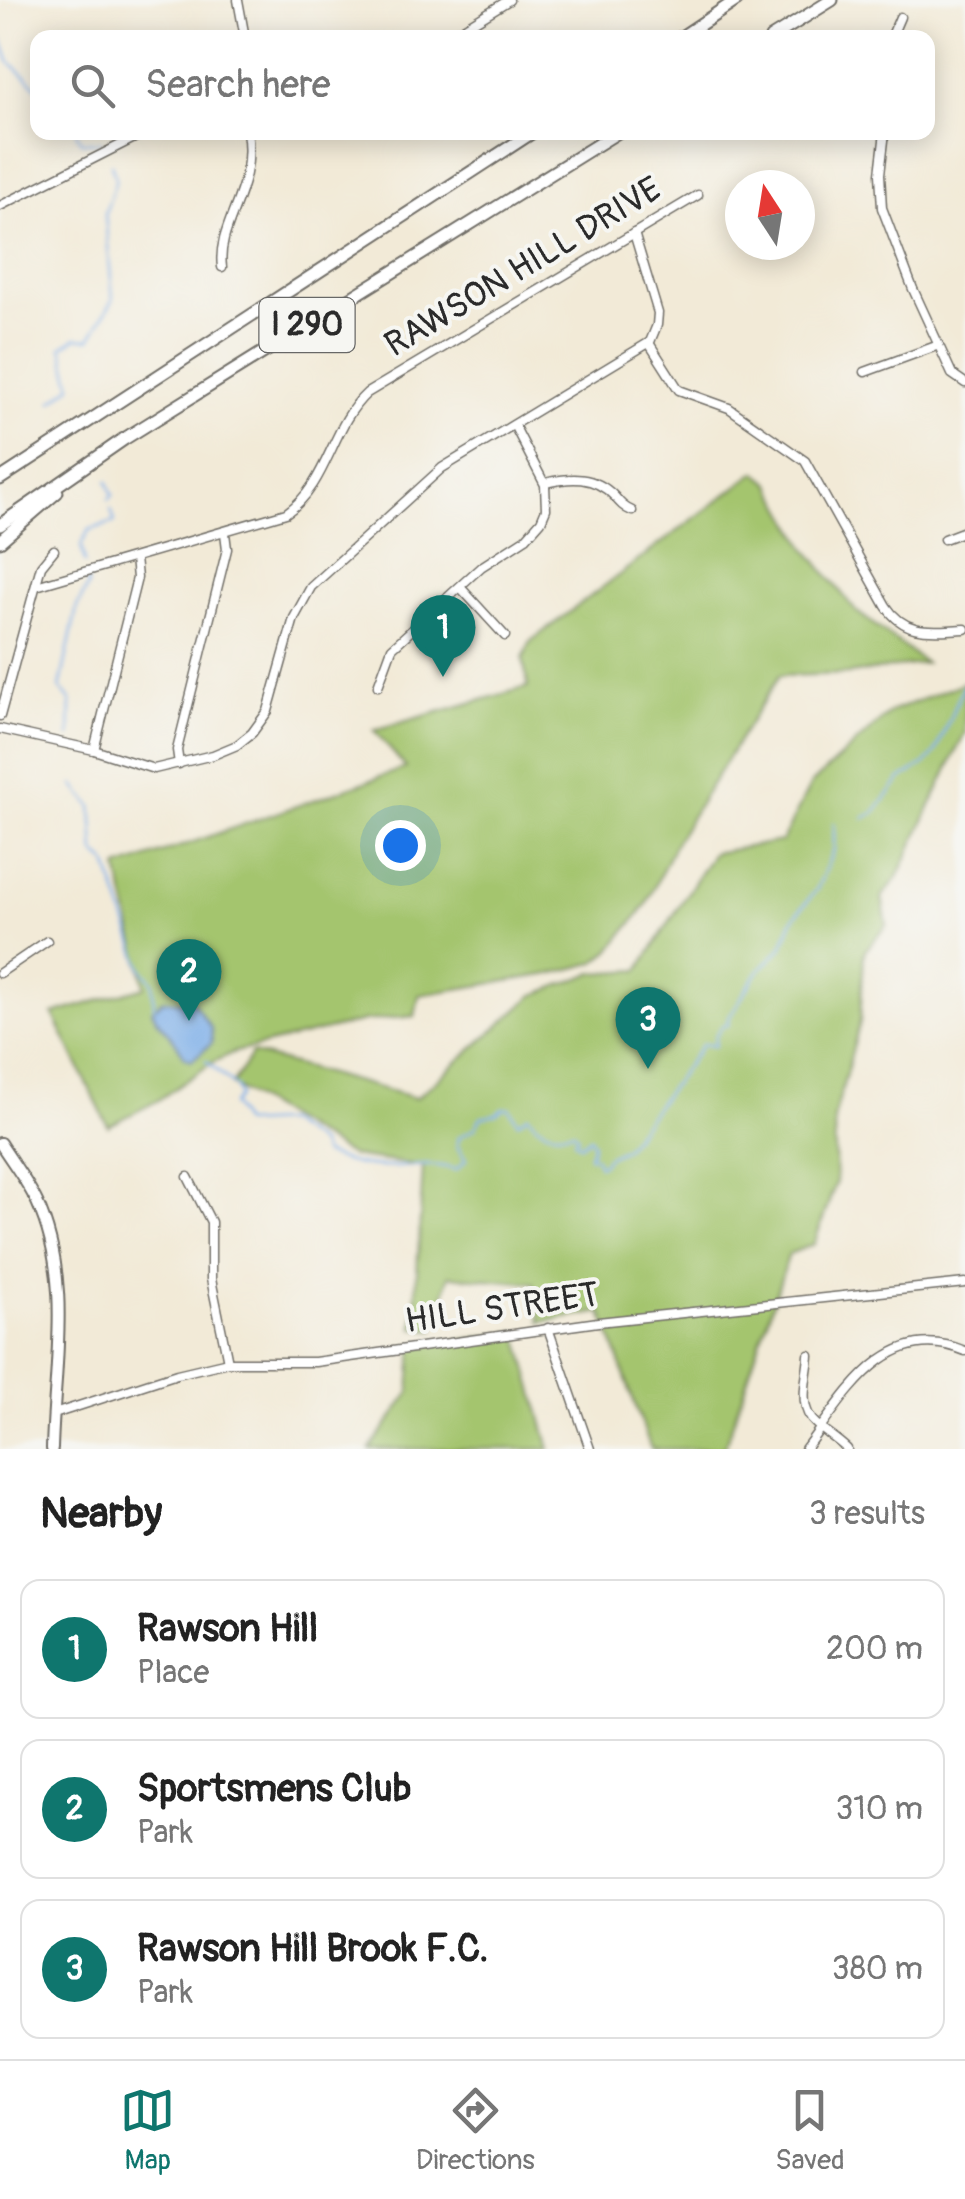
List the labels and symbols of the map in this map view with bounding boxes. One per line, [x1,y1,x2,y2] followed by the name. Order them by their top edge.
[377,167,669,367] street label: RAWSON HILL DRIVE
[725,170,815,260] north arrow
[260,298,354,352] road number: I 290
[410,594,476,677] pin: 1
[375,820,426,871] your location
[156,938,222,1021] pin: 2
[616,986,680,1069] pin: 3
[402,1273,602,1343] street label: HILL STREET

